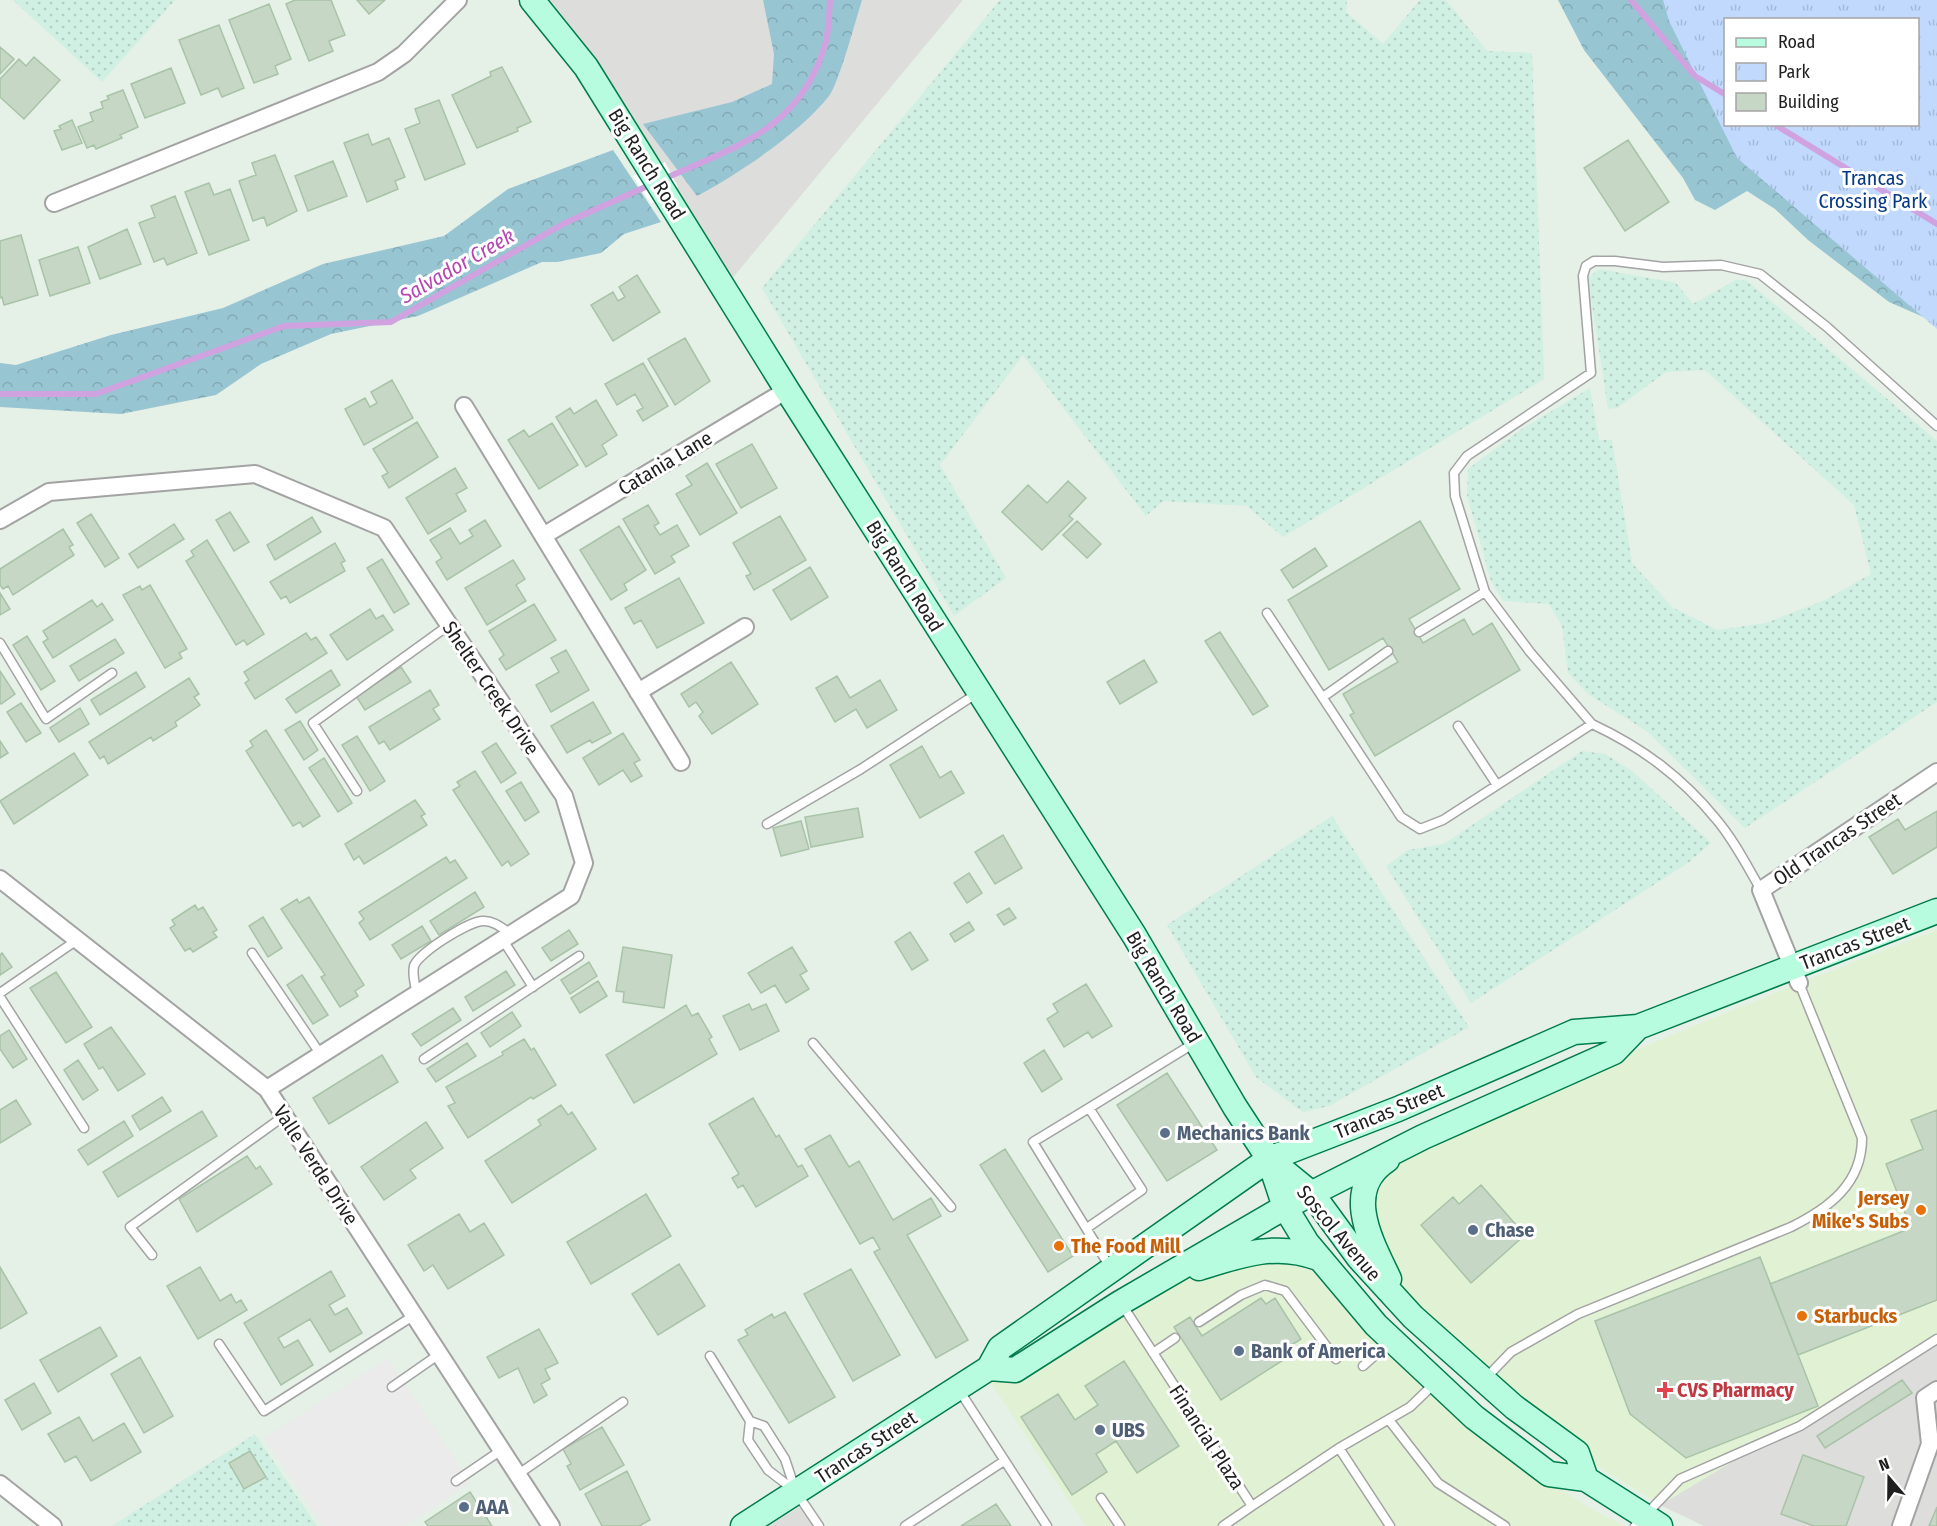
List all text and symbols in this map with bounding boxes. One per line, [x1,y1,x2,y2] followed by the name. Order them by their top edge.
[1724,18,1919,126] legend
[1778,31,1815,53] text: Road
[1778,61,1811,83] text: Park
[1778,91,1839,113] text: Building
[603,104,691,224] street label: Big Ranch Road
[1819,166,1928,213] park label: Trancas Crossing Park
[394,223,519,310] water label: Salvador Creek
[614,426,716,500] street label: Catania Lane
[861,516,949,636] street label: Big Ranch Road
[437,617,545,759] street label: Shelter Creek Drive
[1769,787,1906,891] street label: Old Trancas Street
[1797,911,1914,975] street label: Trancas Street
[1121,927,1207,1047] street label: Big Ranch Road
[1331,1078,1448,1144] street label: Trancas Street
[268,1101,364,1229] street label: Valle Verde Drive
[1177,1121,1311,1145] place label: Mechanics Bank
[1158,1126,1172,1140] marker: Mechanics Bank
[1292,1180,1386,1286] street label: Soscol Avenue
[1812,1186,1909,1233] place label: Jersey Mike's Subs
[1914,1203,1928,1217] marker: Jersey Mike's Subs
[1485,1218,1535,1242] place label: Chase
[1466,1223,1480,1237] marker: Chase
[1071,1234,1181,1258] place label: The Food Mill
[1052,1239,1066,1253] marker: The Food Mill
[1814,1304,1898,1328] place label: Starbucks
[1795,1309,1809,1323] marker: Starbucks
[1251,1339,1386,1363] place label: Bank of America
[1232,1344,1246,1358] marker: Bank of America
[1677,1378,1794,1402] place label: CVS Pharmacy
[1164,1380,1250,1494] street label: Financial Plaza
[1658,1383,1672,1397] marker: CVS Pharmacy
[811,1405,921,1489] street label: Trancas Street
[1112,1418,1145,1442] place label: UBS
[1093,1423,1107,1437] marker: UBS
[1859,1448,1919,1508] north arrow
[1876,1454,1892,1475] text: N
[475,1495,510,1519] place label: AAA
[457,1500,471,1514] marker: AAA

